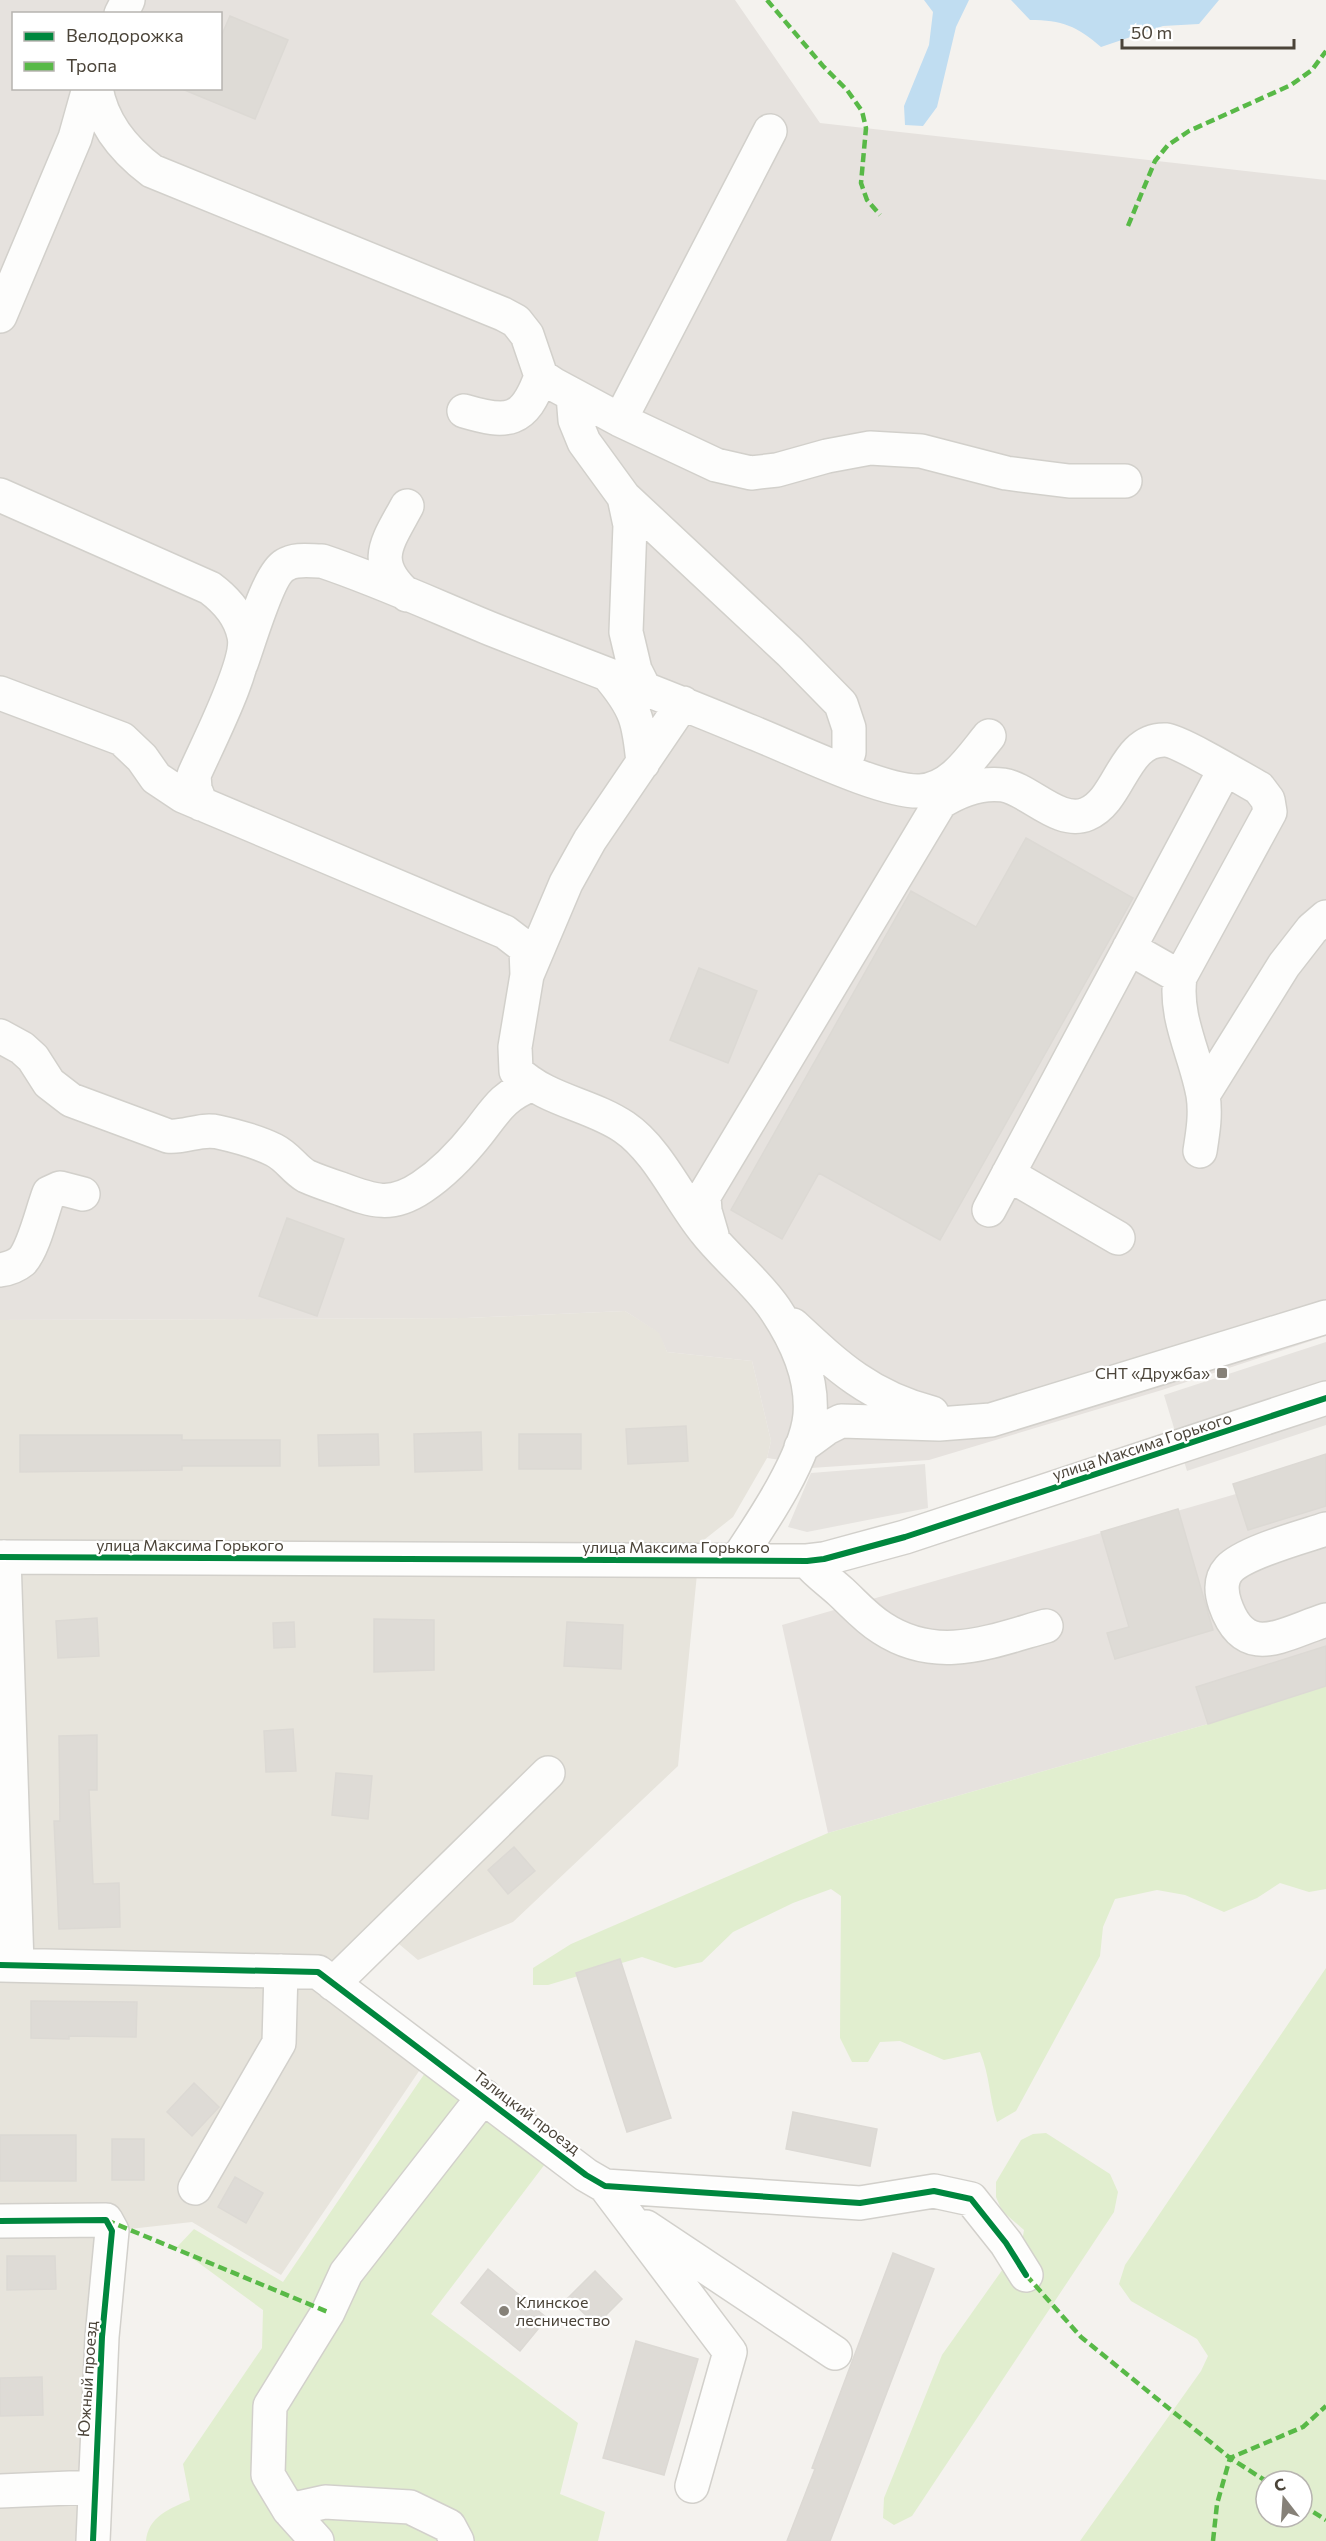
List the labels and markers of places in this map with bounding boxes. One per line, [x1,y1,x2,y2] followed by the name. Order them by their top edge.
[1095,1363,1210,1382] place label: СНТ «Дружба»
[1215,1366,1229,1380] marker: СНТ «Дружба»
[516,2292,610,2329] place label: Клинское лесничество
[497,2304,511,2318] marker: Клинское лесничество

